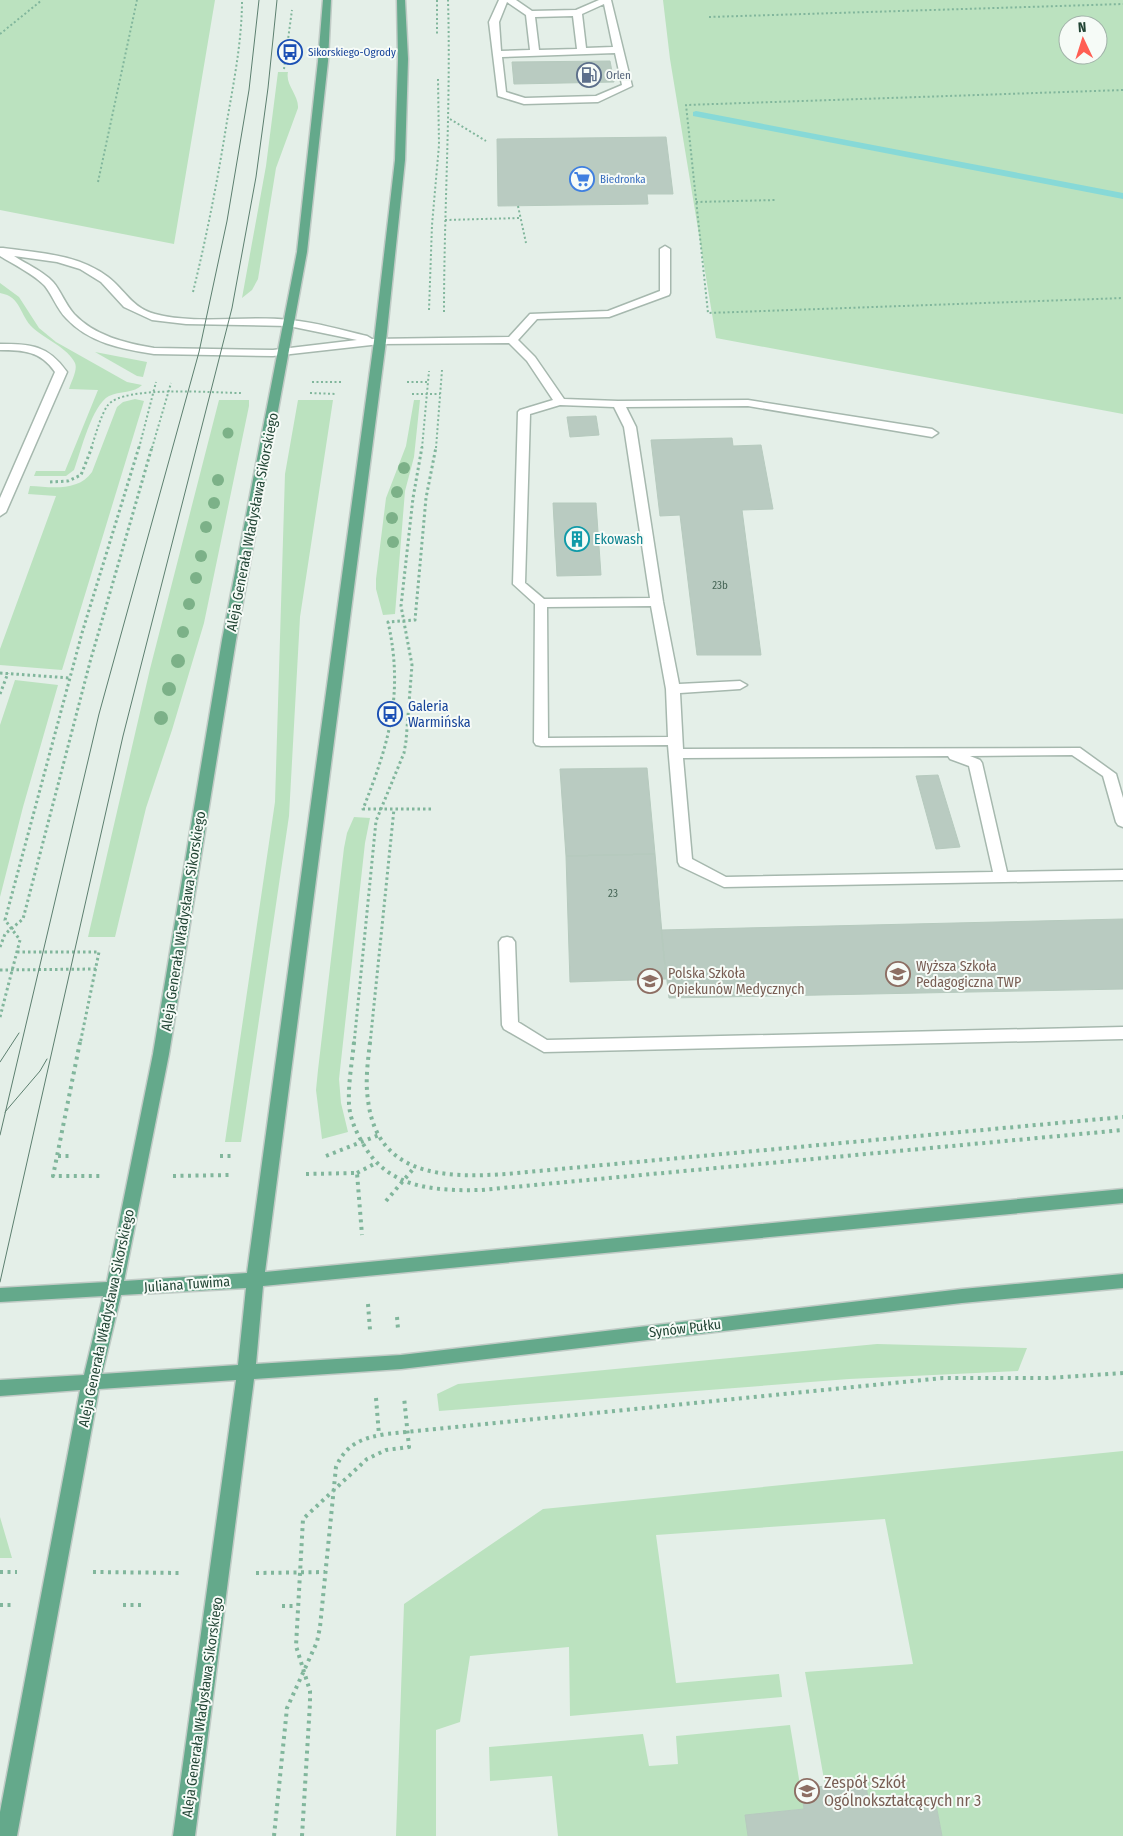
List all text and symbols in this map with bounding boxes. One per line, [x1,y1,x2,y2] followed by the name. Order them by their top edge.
[1058,15,1108,65] north arrow
[1077,19,1087,36] text: N
[277,39,303,65] bus stop icon: Sikorskiego-Ogrody
[308,46,396,59] place label: Sikorskiego-Ogrody
[576,62,602,88] fuel station icon: Orlen
[606,69,631,82] place label: Orlen
[569,166,595,192] supermarket icon: Biedronka
[600,173,646,186] place label: Biedronka
[223,411,282,633] street label: Aleja Generała Władysława Sikorskiego
[564,526,590,552] building icon: Ekowash
[594,531,643,548] place label: Ekowash
[712,579,728,592] house number: 23b
[408,698,471,731] place label: Galeria Warmińska
[377,701,403,727] bus stop icon: Galeria Warmińska
[158,810,209,1032] street label: Aleja Generała Władysława Sikorskiego
[608,887,618,900] house number: 23
[916,958,1021,991] place label: Wyższa Szkoła Pedagogiczna TWP
[885,961,911,987] school or university icon: Wyższa Szkoła Pedagogiczna TWP
[668,965,805,998] place label: Polska Szkoła Opiekunów Medycznych
[637,968,663,994] school or university icon: Polska Szkoła Opiekunów Medycznych
[75,1208,138,1429] street label: Aleja Generała Władysława Sikorskiego
[143,1273,231,1296] street label: Juliana Tuwima
[648,1316,722,1341] street label: Synów Pułku
[179,1596,226,1818] street label: Aleja Generała Władysława Sikorskiego
[824,1773,981,1811] place label: Zespół Szkół Ogólnokształcących nr 3
[794,1778,820,1804] school or university icon: Zespół Szkół Ogólnokształcących nr 3

